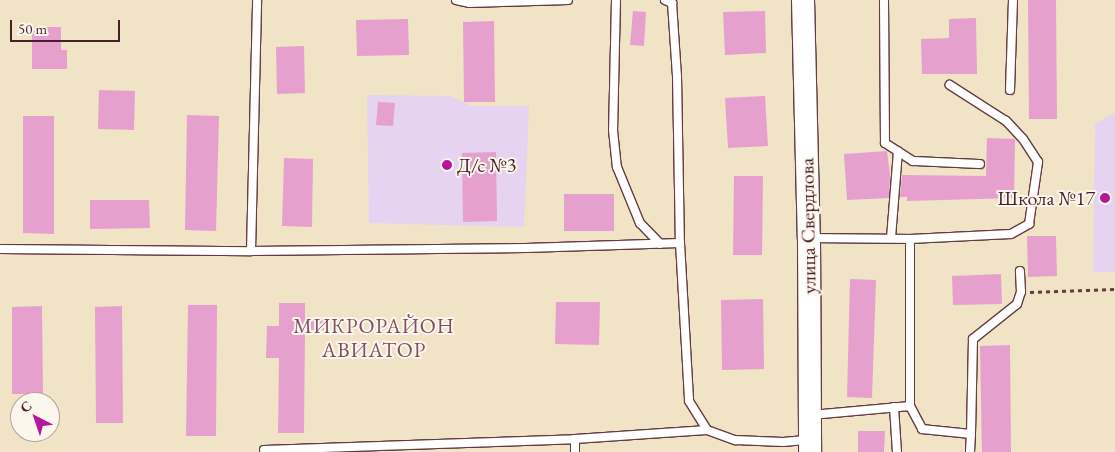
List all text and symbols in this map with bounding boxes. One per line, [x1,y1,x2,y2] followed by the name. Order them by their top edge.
[12,10,122,42] scale bar
[18,19,47,38] text: 50 m
[457,153,516,177] place label: Д/с №3
[795,158,821,294] street label: улица Свердлова
[441,159,453,171] marker: Д/с №3
[998,186,1095,210] place label: Школа №17
[1099,192,1111,204] marker: Школа №17
[292,313,456,363] district label: МИКРОРАЙОН АВИАТОР
[10,392,60,442] north arrow
[16,396,35,416] text: С

